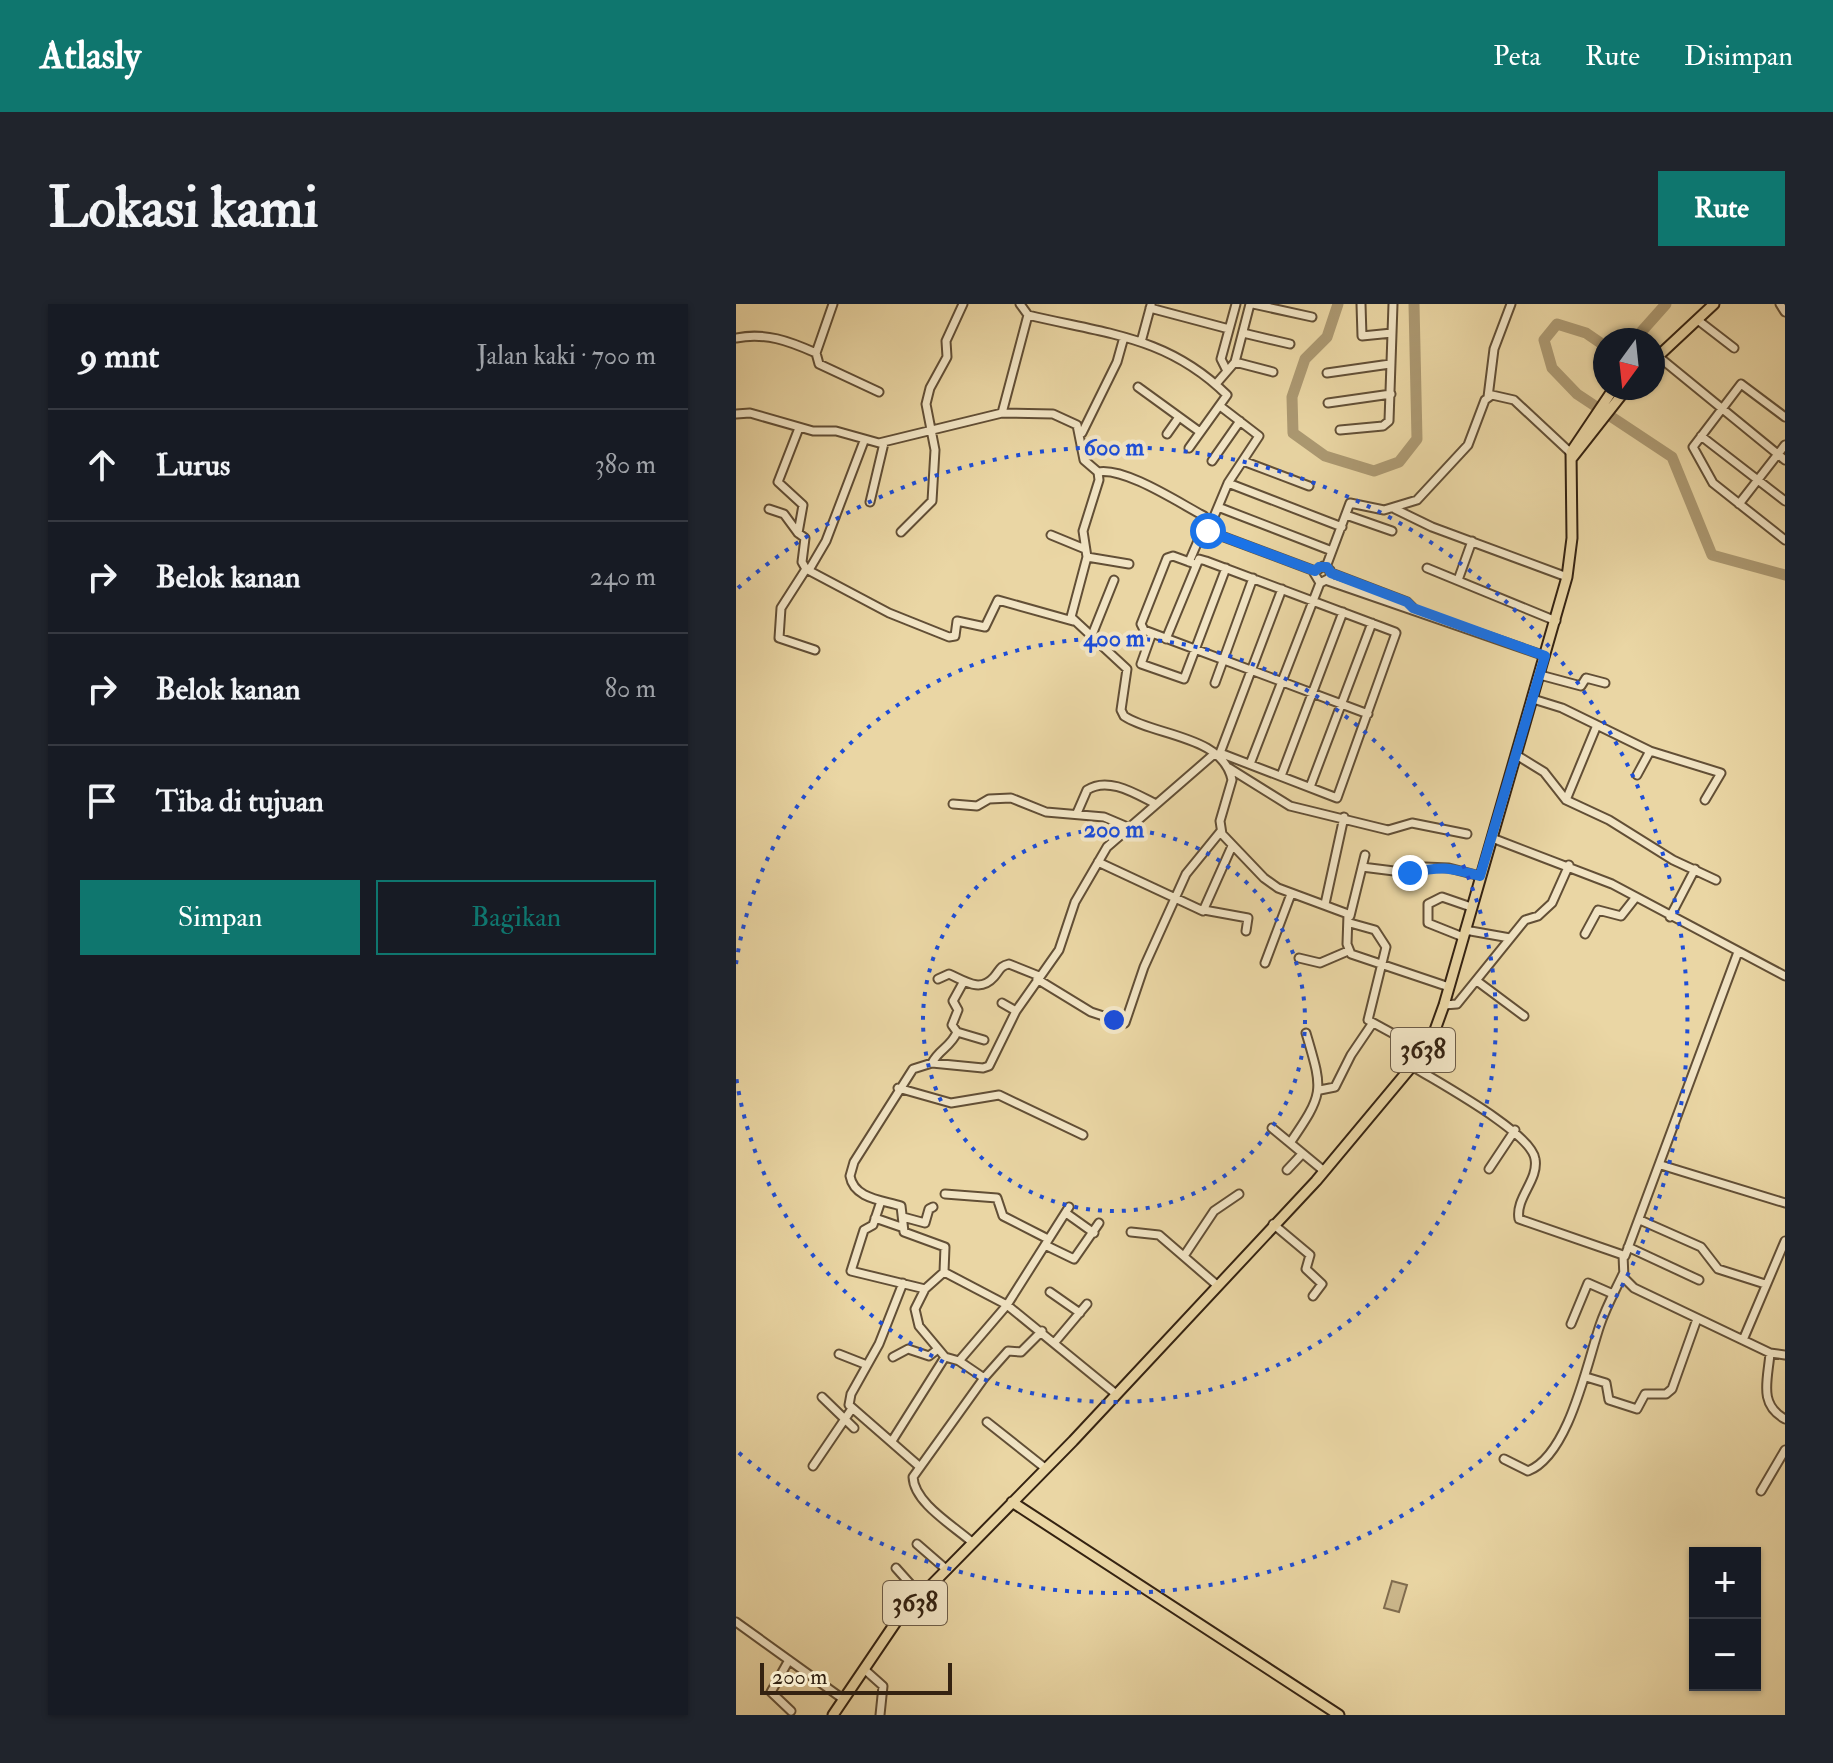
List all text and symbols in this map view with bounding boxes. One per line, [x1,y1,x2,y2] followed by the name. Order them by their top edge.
[40,32,141,80] text: Atlasly
[1493,39,1541,74] text: Peta
[1585,39,1640,74] text: Rute
[1684,39,1793,74] text: Disimpan
[1658,171,1785,246] button: Rute
[48,173,318,244] text: Lokasi kami
[1593,328,1665,400] north arrow
[80,335,159,378] text: 9 mnt
[477,340,656,372] text: Jalan kaki · 700 m
[1084,432,1145,463] text: 600 m
[80,443,124,487] icon: ahead
[156,447,230,484] text: Lurus
[595,449,656,481] text: 380 m
[1190,513,1226,549] route start
[80,555,124,599] icon: right
[156,559,300,596] text: Belok kanan
[590,561,656,593] text: 240 m
[1082,623,1145,654] text: 400 m
[80,667,124,711] icon: right
[156,671,300,708] text: Belok kanan
[605,673,656,705] text: 80 m
[80,779,124,823] icon: arrive
[156,783,324,820] text: Tiba di tujuan
[1084,814,1145,845] text: 200 m
[1392,855,1428,891] route end
[80,880,360,955] button: Simpan
[376,880,656,955] button: Bagikan
[1100,1006,1128,1034] centre of rings
[1391,1028,1455,1072] road number: 3638
[1689,1547,1761,1691] map controls
[1689,1547,1761,1619] button: +
[883,1581,947,1625] road number: 3638
[1689,1619,1761,1691] button: −
[760,1659,952,1695] scale bar
[772,1663,827,1691] text: 200 m

